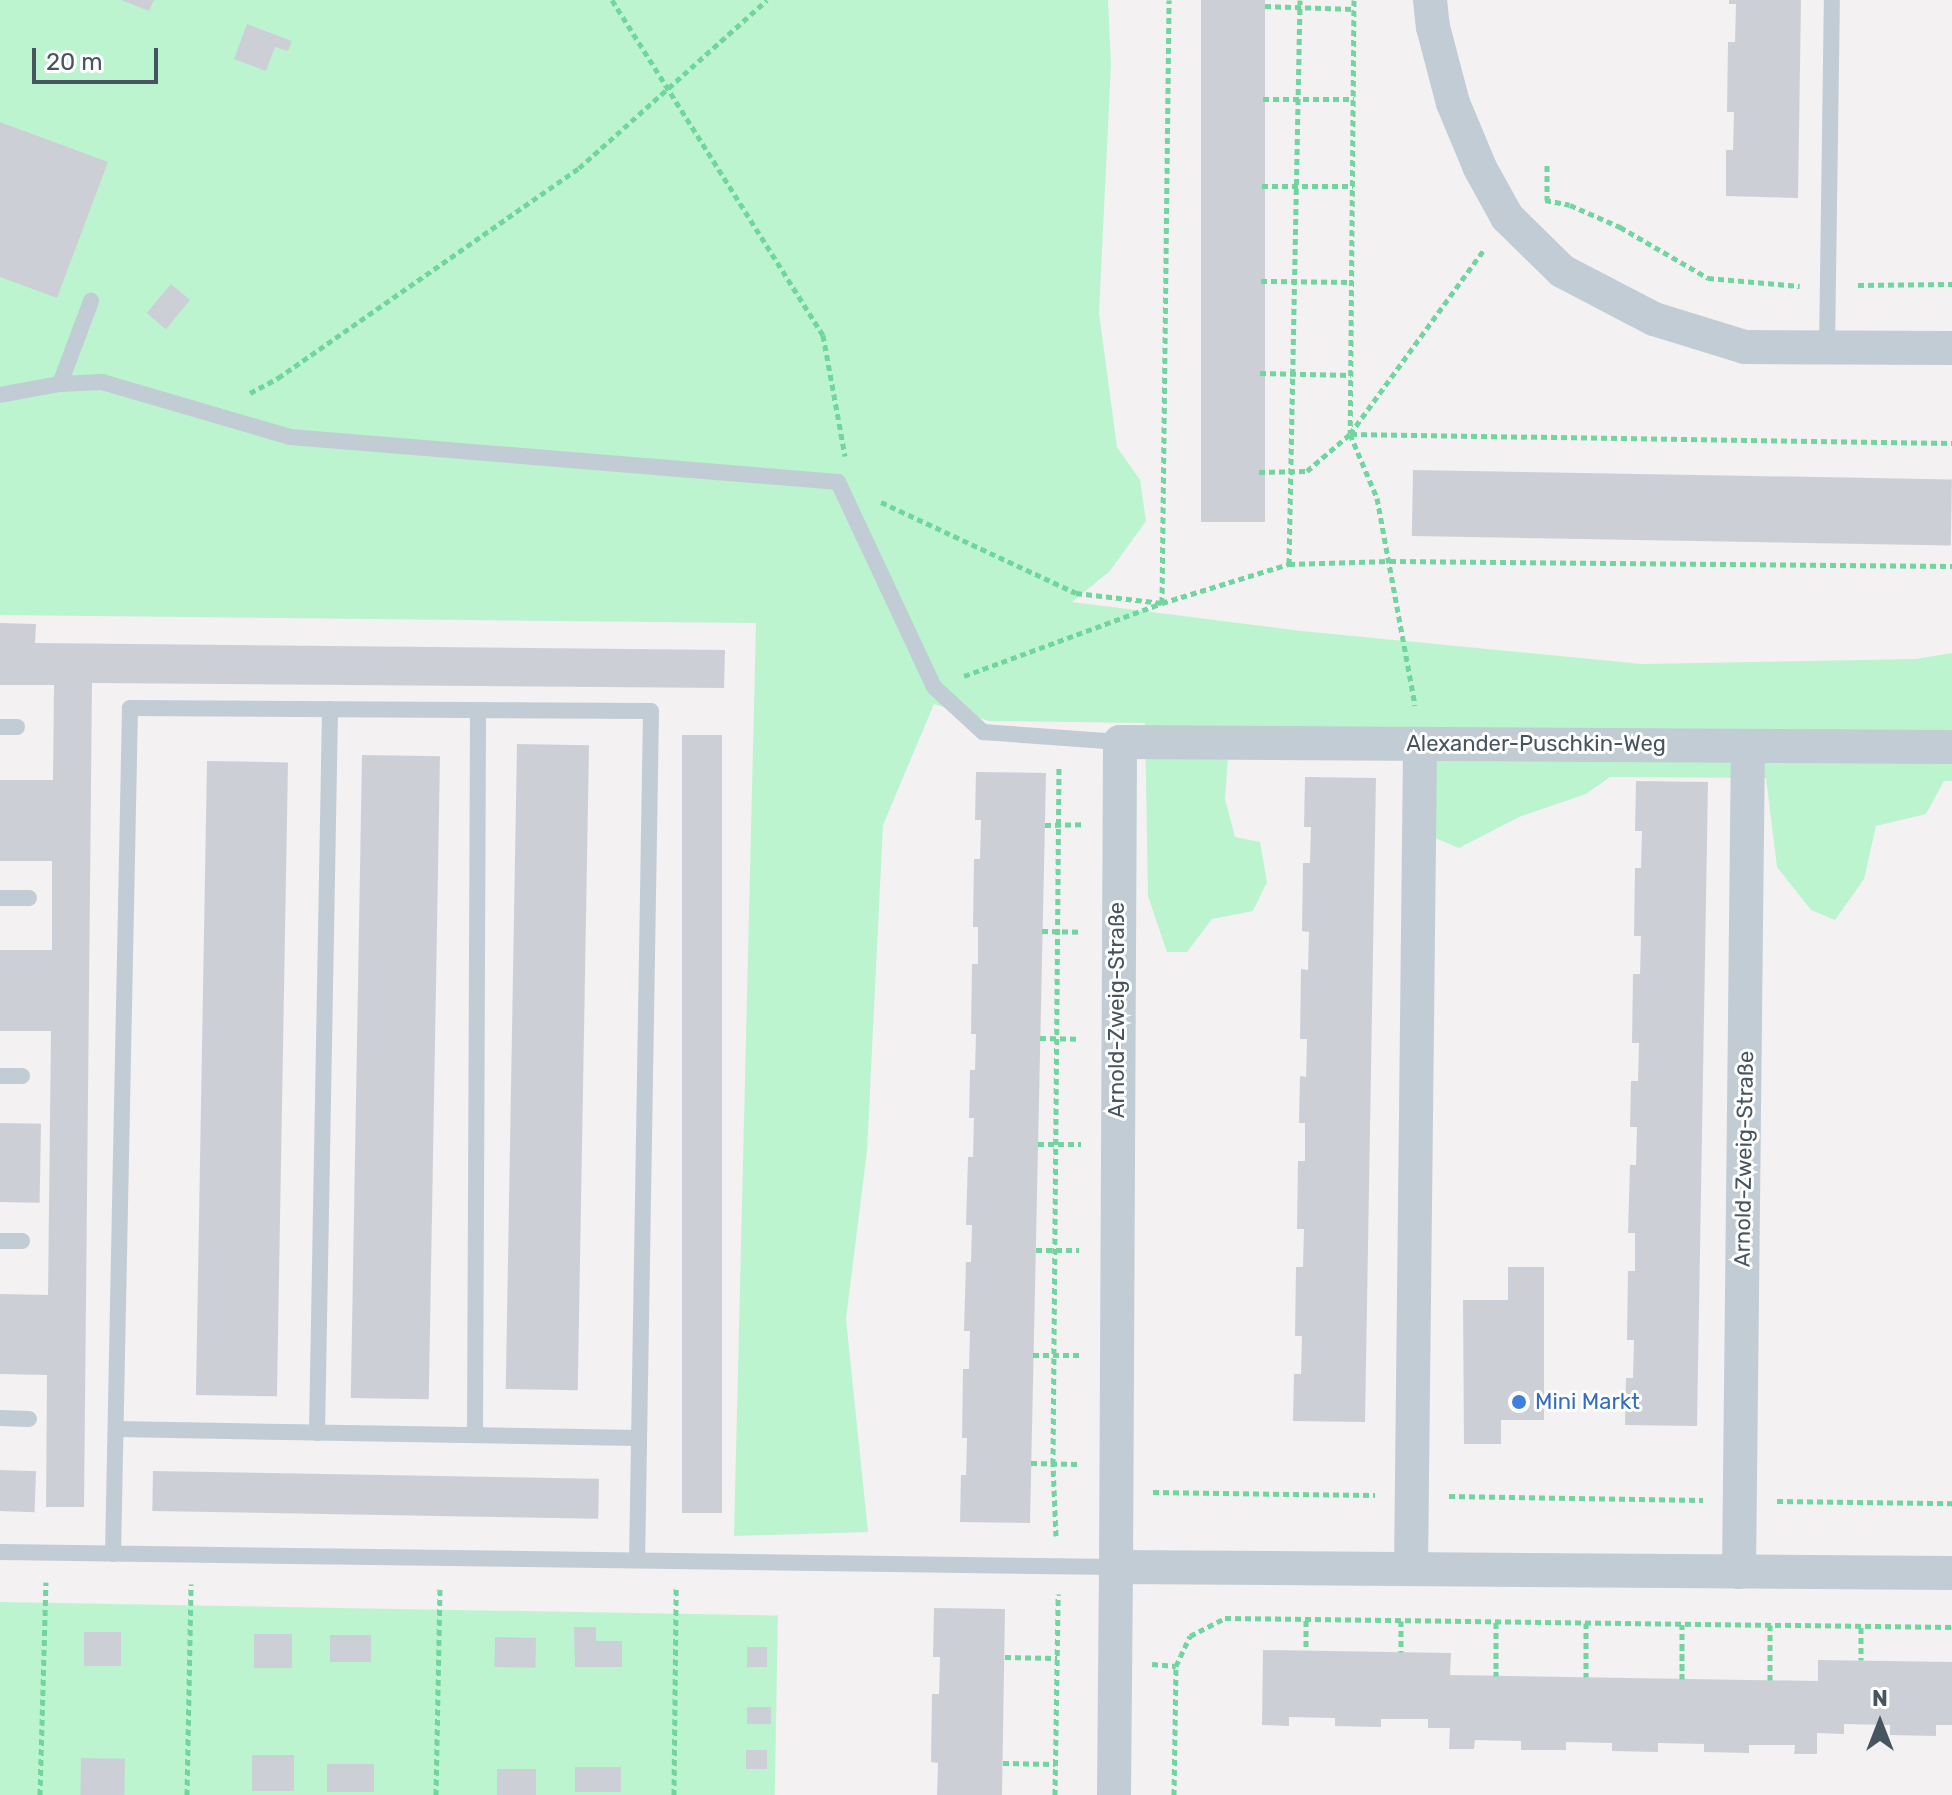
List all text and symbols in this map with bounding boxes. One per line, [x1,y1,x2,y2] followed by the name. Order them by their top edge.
[36,32,162,82] scale bar
[46,48,103,76] text: 20 m
[1406,731,1666,757] street label: Alexander-Puschkin-Weg
[1104,902,1130,1118] street label: Arnold-Zweig-Straße
[1729,1051,1759,1267] street label: Arnold-Zweig-Straße
[1535,1389,1640,1415] place label: Mini Markt
[1510,1393,1528,1411] marker: Mini Markt
[1840,1683,1920,1763] north arrow
[1872,1685,1888,1712] text: N

